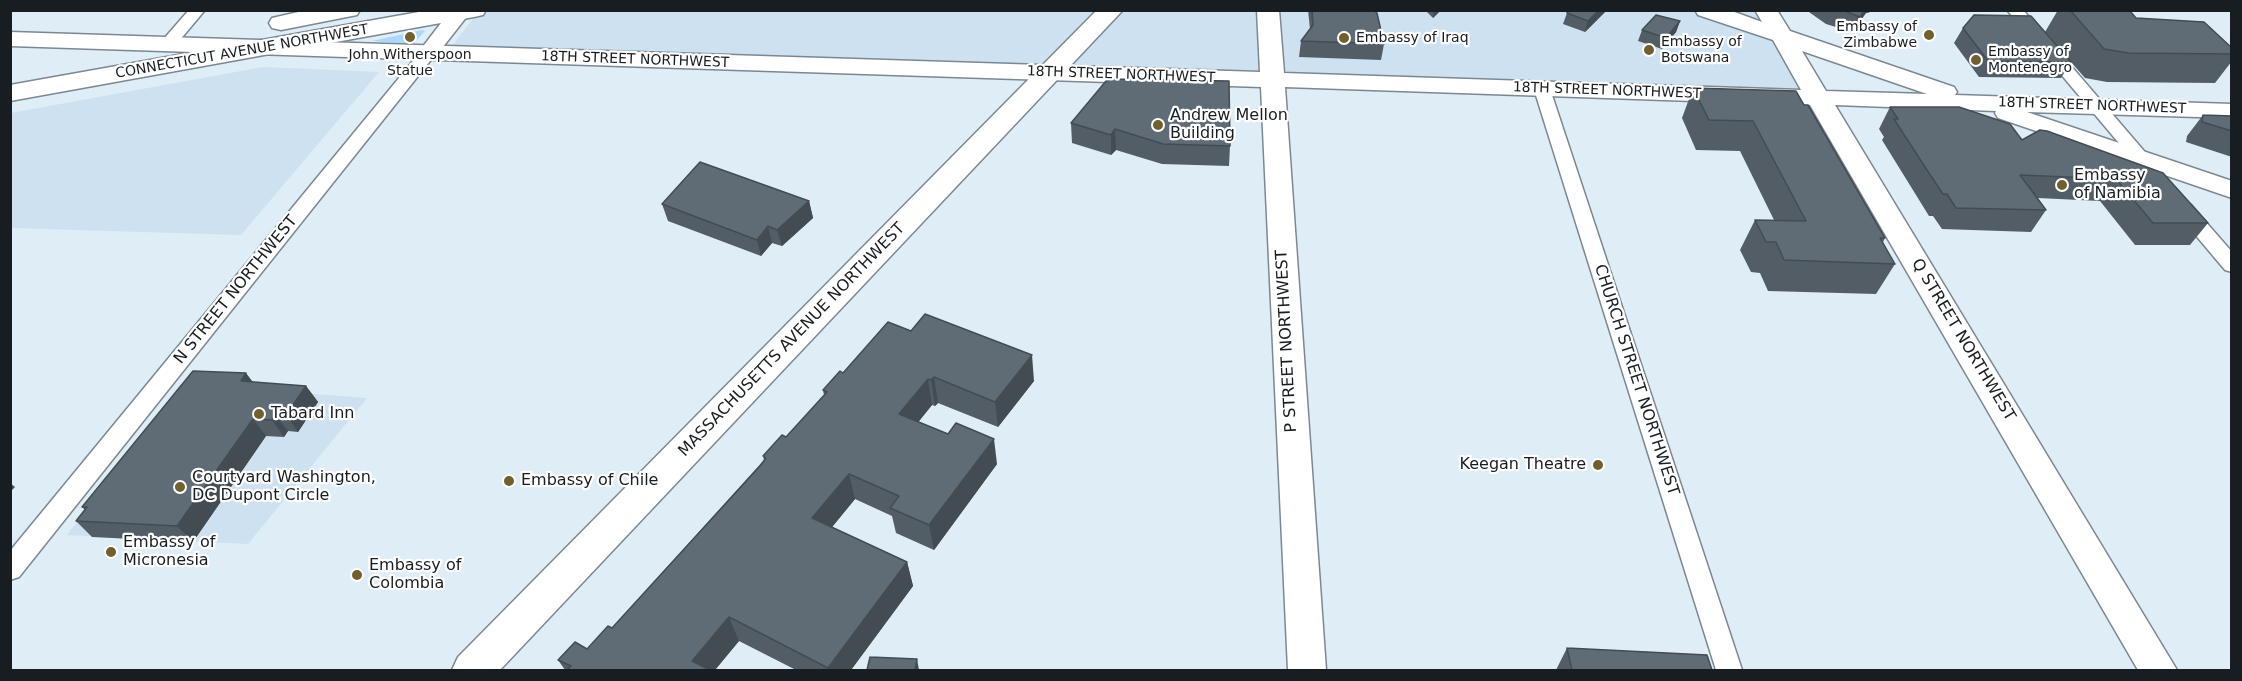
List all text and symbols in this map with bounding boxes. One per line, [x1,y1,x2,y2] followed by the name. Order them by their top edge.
[1836,19,1917,51] place label: Embassy of Zimbabwe
[114,21,370,83] street label: CONNECTICUT AVENUE NORTHWEST
[1922,28,1936,42] marker: Embassy of Zimbabwe
[403,30,417,44] marker: John Witherspoon Statue
[1356,30,1469,46] place label: Embassy of Iraq
[1337,31,1351,45] marker: Embassy of Iraq
[1661,34,1742,66] place label: Embassy of Botswana
[1642,43,1656,57] marker: Embassy of Botswana
[1988,44,2072,76] place label: Embassy of Montenegro
[348,47,472,80] place label: John Witherspoon Statue
[540,48,730,72] street label: 18TH STREET NORTHWEST
[1969,53,1983,67] marker: Embassy of Montenegro
[1026,63,1216,87] street label: 18TH STREET NORTHWEST
[1512,79,1702,103] street label: 18TH STREET NORTHWEST
[1997,94,2187,118] street label: 18TH STREET NORTHWEST
[1170,106,1288,144] place label: Andrew Mellon Building
[1151,118,1165,132] marker: Andrew Mellon Building
[2074,166,2161,204] place label: Embassy of Namibia
[2055,178,2069,192] marker: Embassy of Namibia
[170,212,302,368] street label: N STREET NORTHWEST
[675,219,909,461] street label: MASSACHUSETTS AVENUE NORTHWEST
[1273,249,1301,433] street label: P STREET NORTHWEST
[1907,255,2019,425] street label: Q STREET NORTHWEST
[1590,262,1682,498] street label: CHURCH STREET NORTHWEST
[271,404,354,424] place label: Tabard Inn
[252,407,266,421] marker: Tabard Inn
[1460,455,1586,475] place label: Keegan Theatre
[1591,458,1605,472] marker: Keegan Theatre
[192,468,376,506] place label: Courtyard Washington, DC Dupont Circle
[521,471,658,491] place label: Embassy of Chile
[502,474,516,488] marker: Embassy of Chile
[173,480,187,494] marker: Courtyard Washington, DC Dupont Circle
[123,533,215,571] place label: Embassy of Micronesia
[104,545,118,559] marker: Embassy of Micronesia
[369,556,461,594] place label: Embassy of Colombia
[350,568,364,582] marker: Embassy of Colombia

